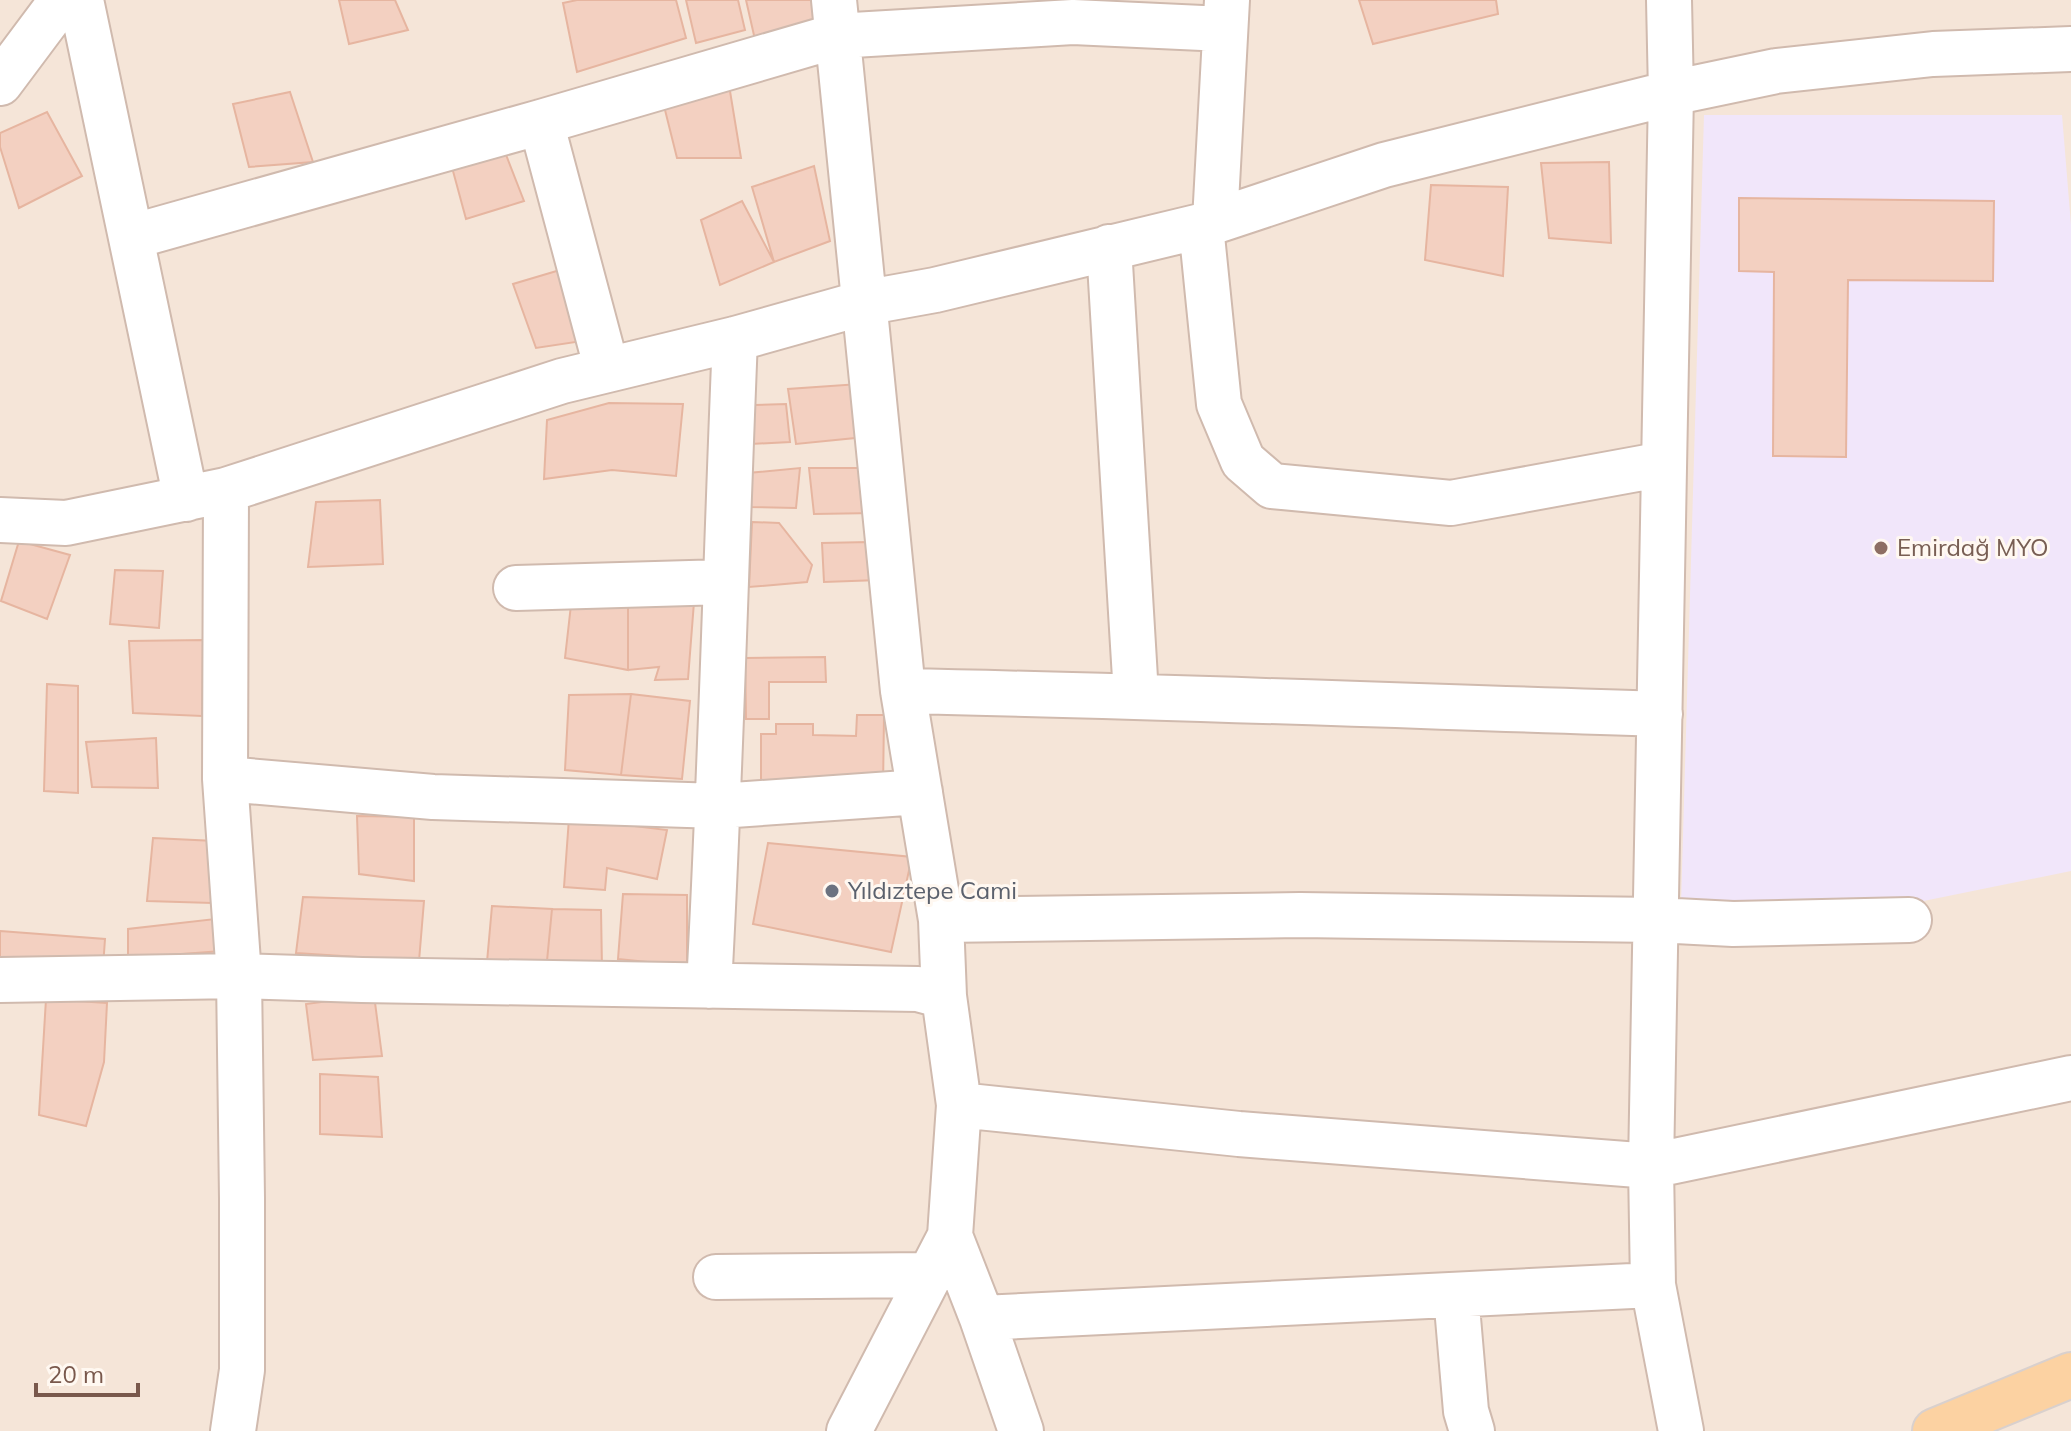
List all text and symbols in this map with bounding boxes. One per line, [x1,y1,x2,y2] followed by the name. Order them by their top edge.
[1897,532,2049,562] place label: Emirdağ MYO
[1872,539,1890,557] marker: Emirdağ MYO
[847,875,1017,905] place label: Yıldıztepe Cami
[823,882,841,900] marker: Yıldıztepe Cami
[36,1347,138,1397] scale bar
[48,1359,104,1389] text: 20 m

